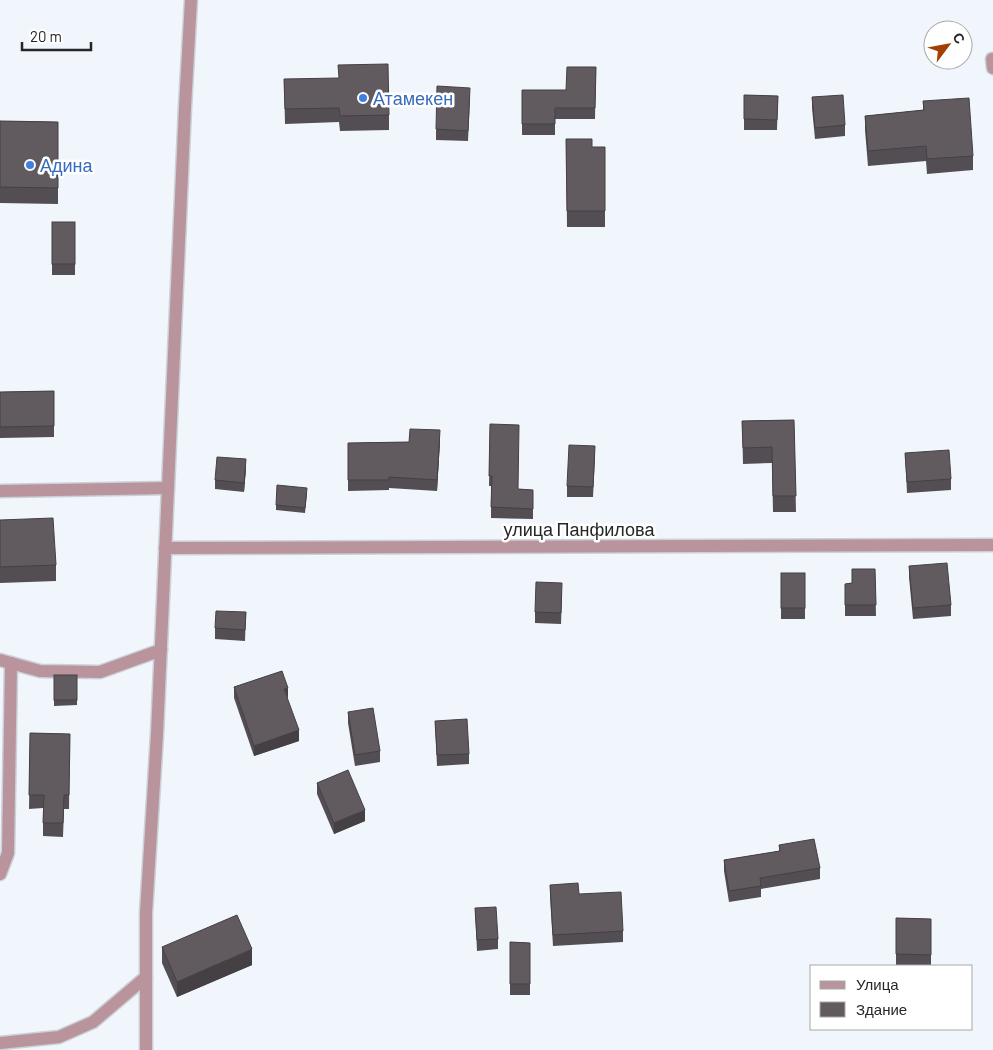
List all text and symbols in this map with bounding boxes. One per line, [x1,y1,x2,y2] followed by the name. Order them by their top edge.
[22,20,91,52] scale bar
[923,20,973,70] north arrow
[30,27,62,45] text: 20 m
[950,29,969,47] text: С
[373,87,453,109] place label: Атамекен
[357,92,369,104] marker: Атамекен
[40,154,94,176] place label: Адина
[24,159,36,171] marker: Адина
[504,518,655,540] street label: улица Панфилова
[810,965,973,1030] legend
[856,975,899,993] text: Улица
[856,1000,907,1018] text: Здание

